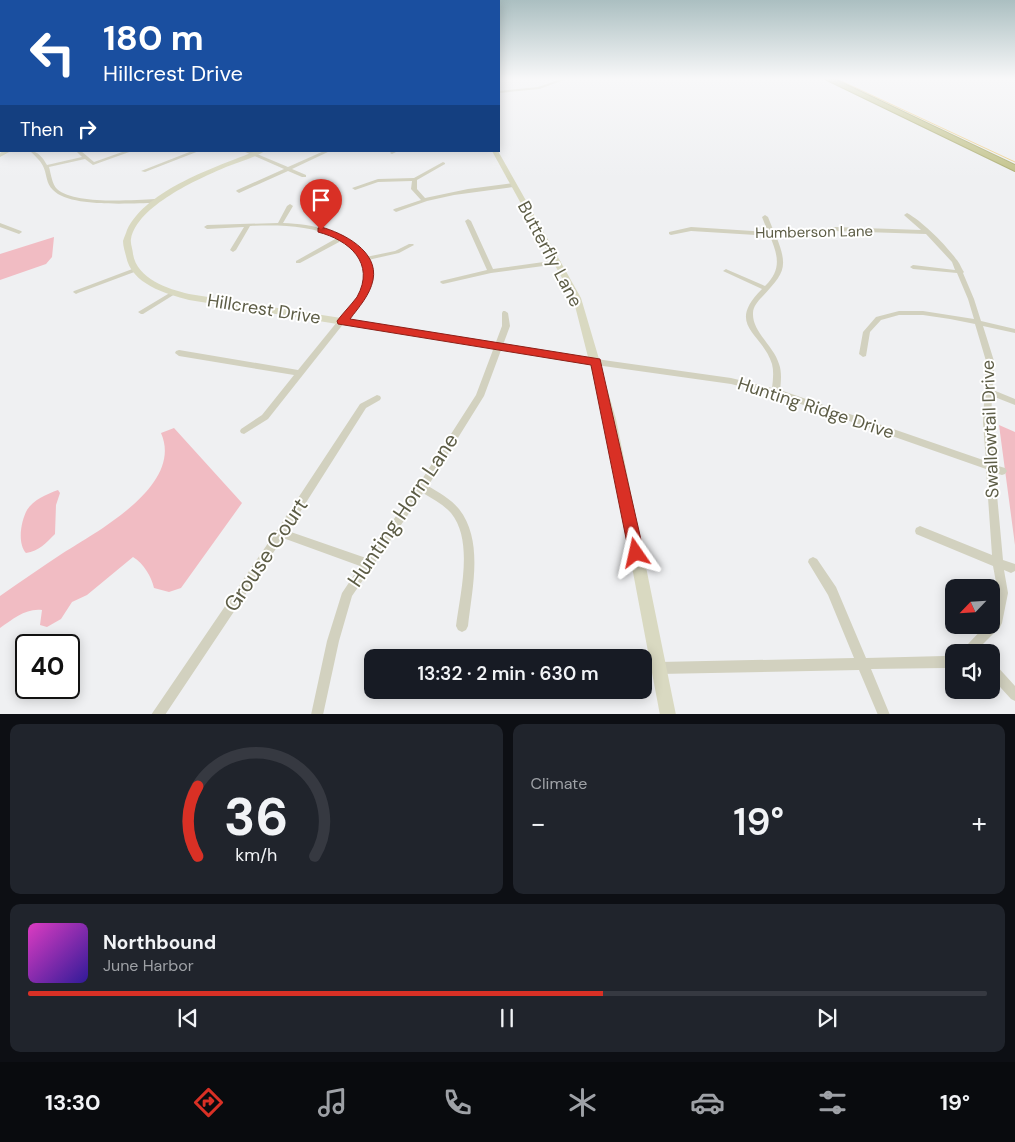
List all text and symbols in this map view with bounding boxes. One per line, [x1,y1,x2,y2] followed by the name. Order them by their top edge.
[103,15,204,61] text: 180 m
[20,20,85,85] icon: left
[103,59,243,88] text: Hillcrest Drive
[73,115,101,143] icon: right
[20,117,63,142] text: Then
[300,179,342,230] pin
[307,186,335,214] icon: arrive
[512,197,588,311] street label: Butterfly Lane
[755,221,873,243] street label: Humberson Lane
[206,288,322,330] street label: Hillcrest Drive
[976,359,1004,499] street label: Swallowtail Drive
[735,371,897,445] street label: Hunting Ridge Drive
[341,428,465,592] street label: Hunting Horn Lane
[218,493,314,617] street label: Grouse Court
[609,526,661,578] position arrow
[945,579,1000,634] north arrow
[945,579,1000,699] map controls
[15,634,80,699] speed limit sign: 40
[945,644,1000,699] button: sound
[418,661,598,686] text: 13:32 · 2 min · 630 m
[531,773,587,794] text: Climate
[224,783,288,851] text: 36
[733,797,784,847] text: 19°
[531,805,546,842] text: −
[972,805,987,842] text: +
[235,843,277,867] text: km/h
[103,930,216,955] text: Northbound
[103,955,194,976] text: June Harbor
[174,1004,202,1032] icon: previous
[493,1004,521,1032] icon: pause
[813,1004,841,1032] icon: next
[191,1085,226,1120] icon: directions
[315,1085,350,1120] icon: music
[440,1085,475,1120] icon: phone
[565,1085,600,1120] icon: climate
[690,1085,725,1120] icon: car
[815,1085,850,1120] icon: filters
[45,1088,101,1117] text: 13:30
[940,1088,970,1117] text: 19°

